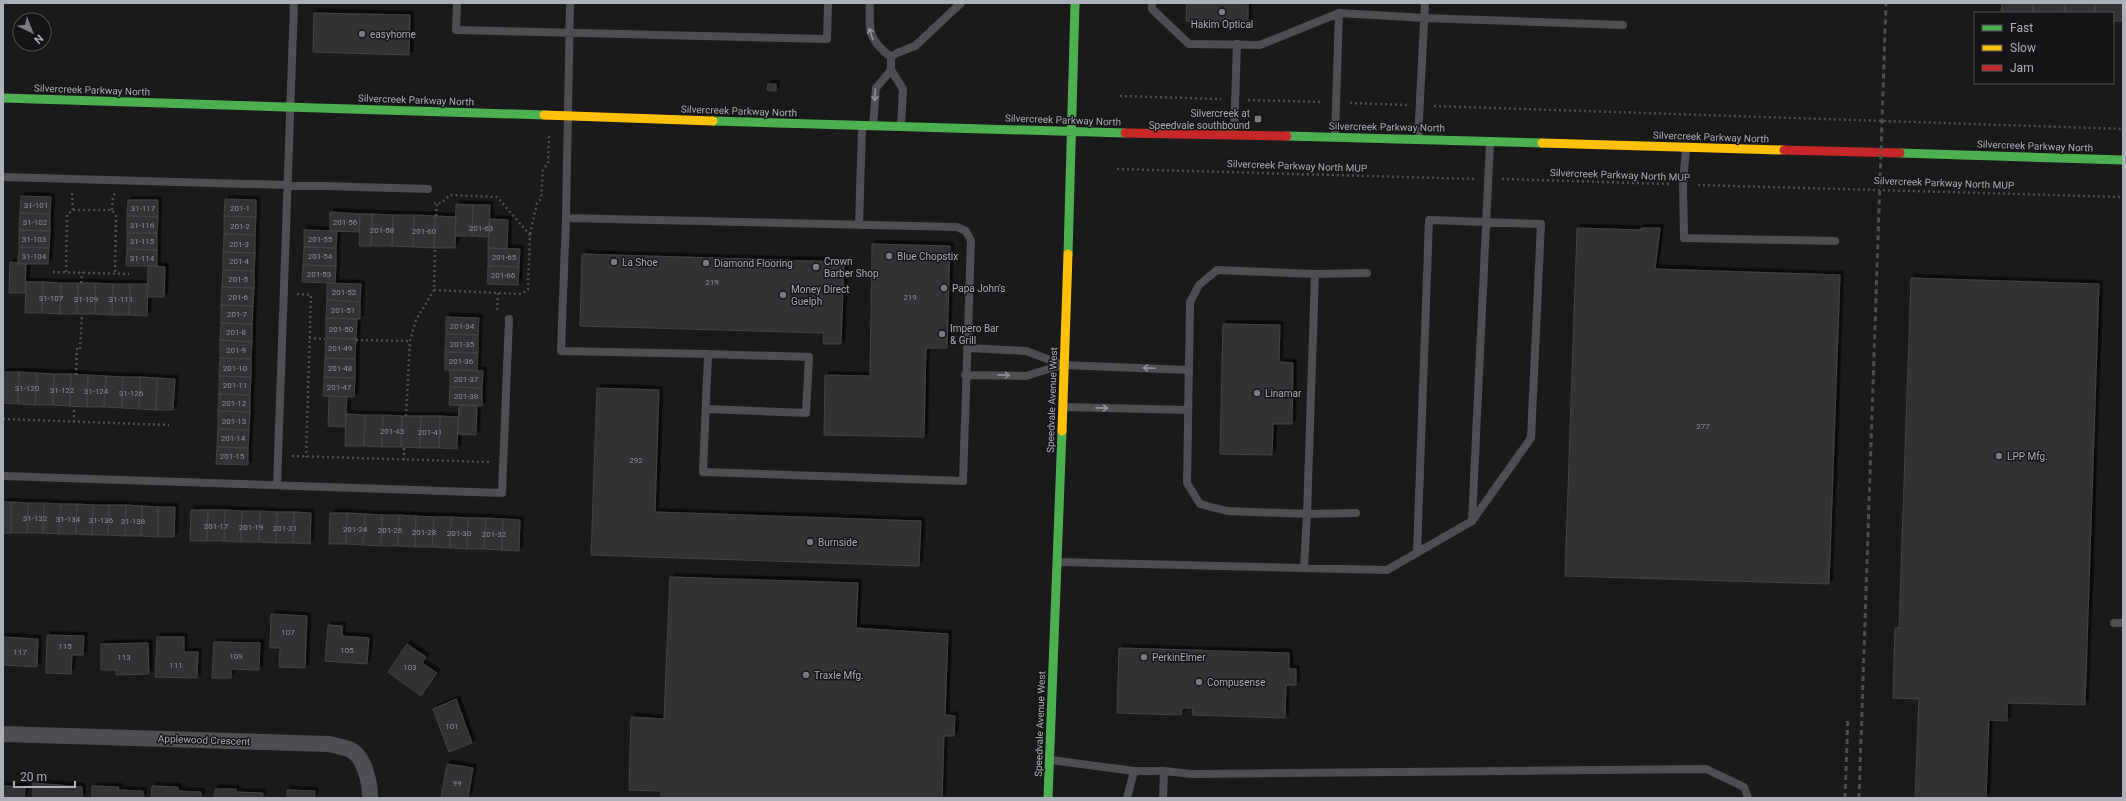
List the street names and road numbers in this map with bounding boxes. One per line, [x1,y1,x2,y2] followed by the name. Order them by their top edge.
[34,82,150,98] street label: Silvercreek Parkway North
[358,92,474,108] street label: Silvercreek Parkway North
[681,103,797,119] street label: Silvercreek Parkway North
[1005,112,1121,128] street label: Silvercreek Parkway North
[1329,120,1445,134] street label: Silvercreek Parkway North
[1653,129,1769,145] street label: Silvercreek Parkway North
[1977,138,2093,154] street label: Silvercreek Parkway North
[1227,158,1367,174] street label: Silvercreek Parkway North MUP
[1550,167,1690,183] street label: Silvercreek Parkway North MUP
[1874,175,2014,191] street label: Silvercreek Parkway North MUP
[1045,347,1059,453] street label: Speedvale Avenue West
[1033,671,1047,777] street label: Speedvale Avenue West
[158,733,250,747] street label: Applewood Crescent

